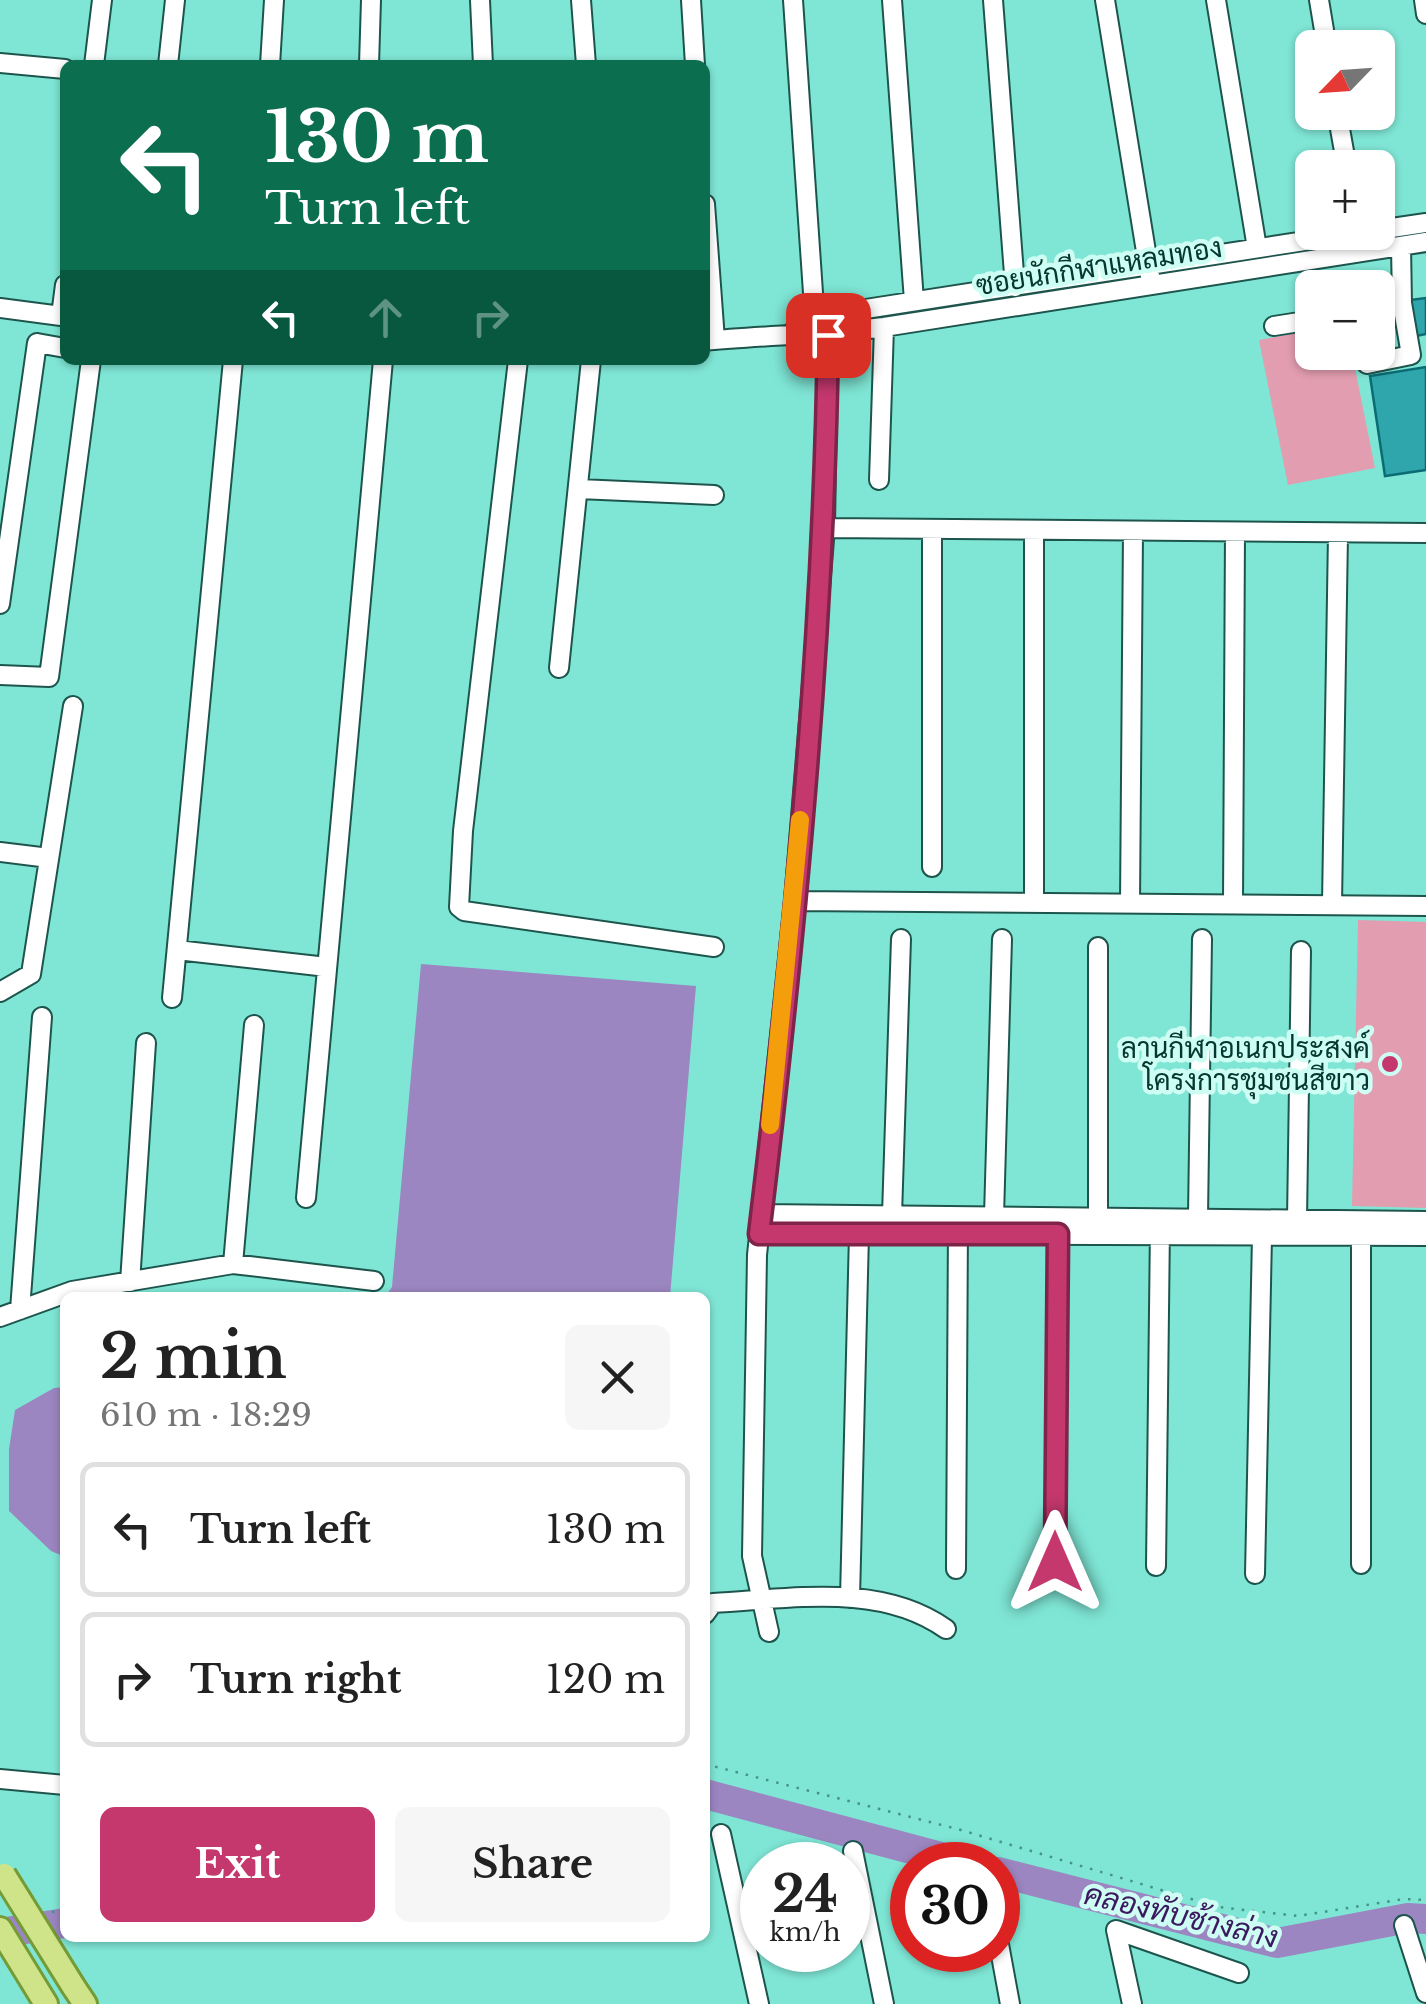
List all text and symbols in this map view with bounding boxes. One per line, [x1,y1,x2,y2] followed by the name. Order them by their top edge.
[1295,30,1395,130] north arrow
[1295,30,1395,370] map controls
[265,94,489,181] text: 130 m
[100,100,230,230] icon: left
[1295,150,1395,250] button: +
[265,180,470,236] text: Turn left
[973,229,1225,303] street label: ซอยนักกีฬาแหลมทอง
[1295,270,1395,370] button: −
[253,290,308,345] icon: left
[358,290,413,345] icon: ahead
[463,290,518,345] icon: right
[786,293,871,378] pin
[801,308,856,363] icon: arrive
[1121,1029,1370,1100] place label: ลานกีฬาอเนกประสงค์ โครงการชุมชนสีขาว
[1379,1053,1401,1075] marker: ลานกีฬาอเนกประสงค์ โครงการชุมชนสีขาว
[100,1320,287,1394] text: 2 min
[565,1325,670,1430] button: close
[100,1395,312,1435] text: 610 m · 18:29
[105,1502,160,1557] icon: left
[190,1506,371,1553] text: Turn left
[546,1506,665,1553] text: 130 m
[1003,1510,1107,1614] position arrow
[105,1652,160,1707] icon: right
[190,1656,401,1703] text: Turn right
[546,1656,665,1703] text: 120 m
[100,1807,375,1922] button: Exit
[395,1807,670,1922] button: Share
[890,1842,1020,1972] speed limit sign: 30
[772,1863,838,1926] text: 24
[1081,1874,1282,1956] water label: คลองทับช้างล่าง
[770,1917,840,1948] text: km/h

